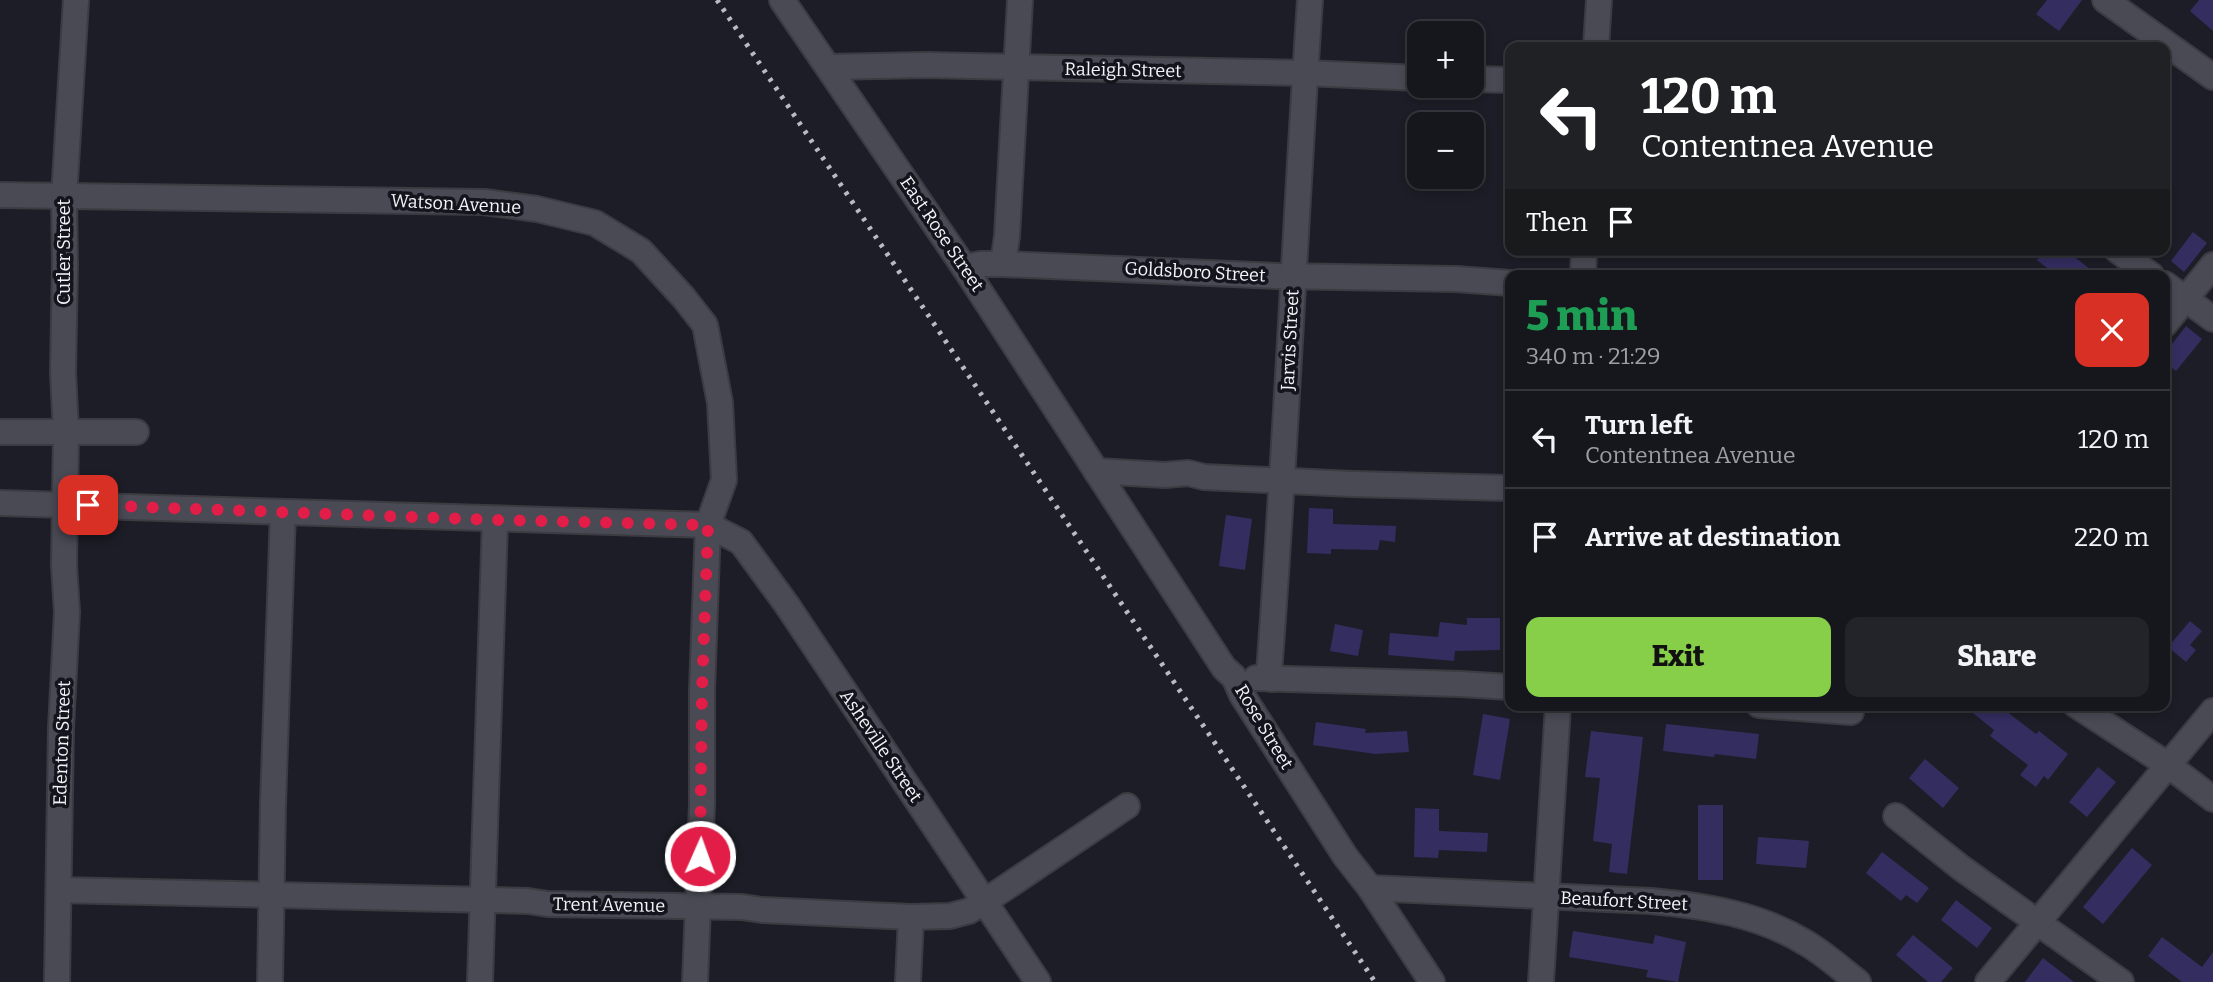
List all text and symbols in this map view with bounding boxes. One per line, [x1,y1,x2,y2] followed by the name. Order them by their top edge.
[1407,21,1484,189] map controls
[1407,21,1484,98] button: +
[1064,58,1182,82] street label: Raleigh Street
[1641,67,1776,126] text: 120 m
[1526,70,1617,161] icon: left
[1407,112,1484,189] button: −
[1641,127,1934,165] text: Contentnea Avenue
[895,172,989,296] street label: East Rose Street
[390,190,522,218] street label: Watson Avenue
[53,199,75,305] street label: Cutler Street
[1602,203,1640,241] icon: arrive
[1526,207,1588,238] text: Then
[1124,257,1267,287] street label: Goldsboro Street
[1276,288,1304,392] street label: Jarvis Street
[1526,291,1637,341] text: 5 min
[2075,293,2149,367] button: close
[1526,342,1661,370] text: 340 m · 21:29
[1585,410,1693,441] text: Turn left
[1526,420,1564,458] icon: left
[2078,424,2149,455] text: 120 m
[1585,441,1796,469] text: Contentnea Avenue
[58,475,118,535] pin
[69,486,107,524] icon: arrive
[1526,518,1564,556] icon: arrive
[1585,522,1840,553] text: Arrive at destination
[2074,522,2149,553] text: 220 m
[1526,617,1831,697] button: Exit
[1845,617,2149,697] button: Share
[49,680,75,806] street label: Edenton Street
[1230,681,1298,774] street label: Rose Street
[835,685,927,807] street label: Asheville Street
[663,819,737,893] position arrow
[1560,887,1689,915] street label: Beaufort Street
[553,893,665,917] street label: Trent Avenue

